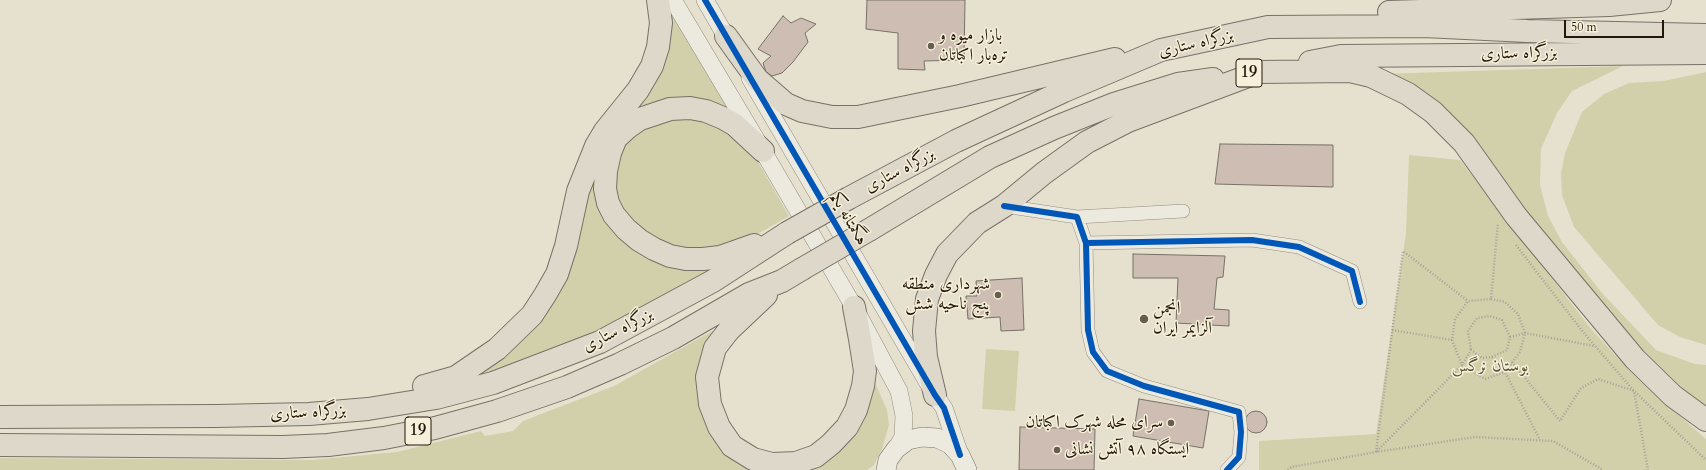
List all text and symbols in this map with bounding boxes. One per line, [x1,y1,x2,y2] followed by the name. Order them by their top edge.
[1566,12,1666,38] scale bar
[1571,19,1597,35] text: 50 m
[1157,25,1235,63] street label: بزرگراه ستاری
[939,26,1008,66] place label: بازار میوه و تره‌بار اکباتان
[926,41,936,51] marker: بازار میوه و تره‌بار اکباتان
[1481,43,1557,65] street label: بزرگراه ستاری
[1236,59,1262,87] road number: 19
[862,144,938,198] street label: بزرگراه ستاری
[825,189,871,249] street label: هگمتانه یکم
[902,275,990,315] place label: شهرداری منطقه پنج ناحیه شش
[993,290,1003,300] marker: شهرداری منطقه پنج ناحیه شش
[1153,299,1212,339] place label: انجمن آلزایمر ایران
[579,305,657,357] street label: بزرگراه ستاری
[1138,313,1150,325] marker: انجمن آلزایمر ایران
[1451,357,1529,377] park label: بوستان نرگس
[269,401,347,425] street label: بزرگراه ستاری
[1026,413,1163,433] place label: سرای محله شهرک اکباتان
[405,417,431,445] road number: 19
[1166,418,1176,428] marker: سرای محله شهرک اکباتان
[1065,440,1189,460] place label: ایستگاه ۹۸ آتش نشانی
[1052,445,1062,455] marker: ایستگاه ۹۸ آتش نشانی

